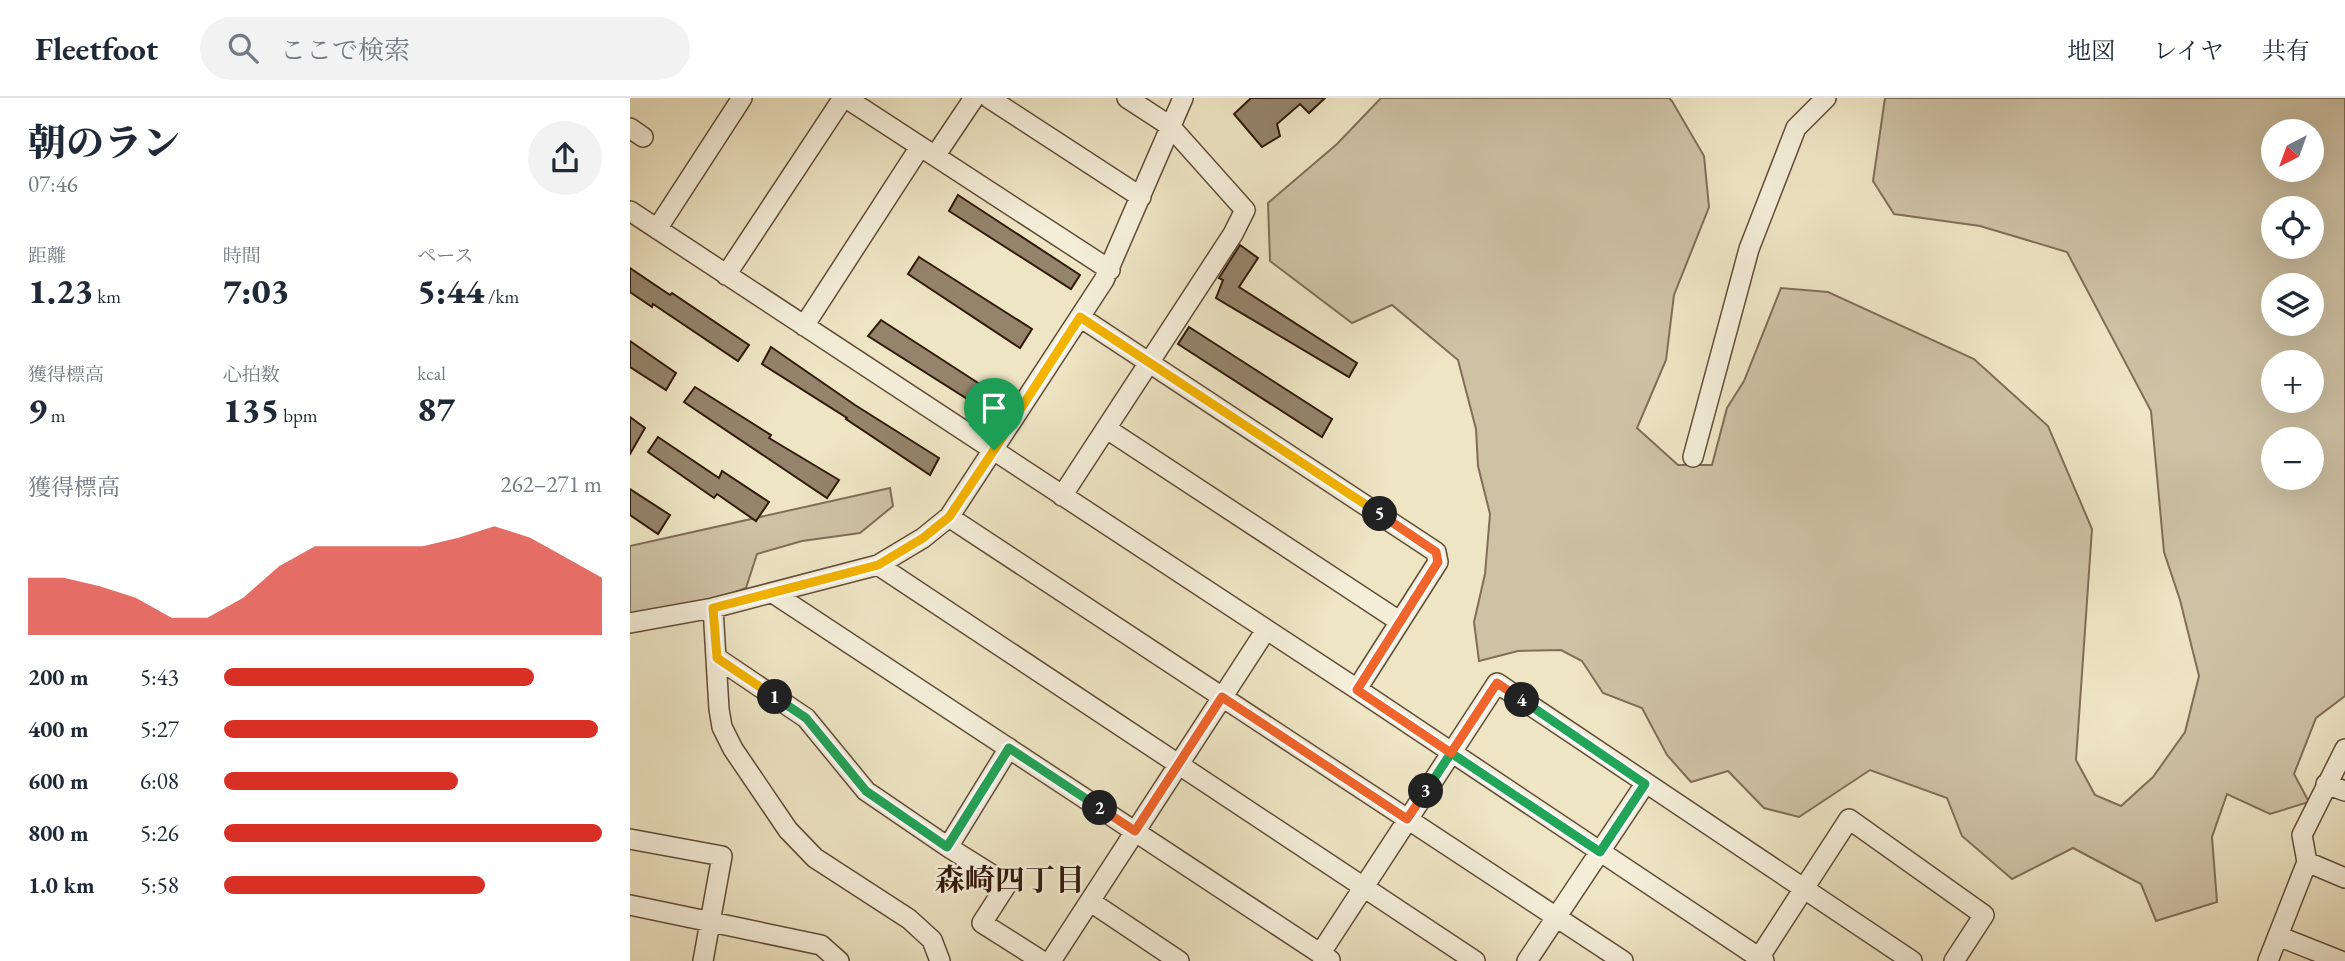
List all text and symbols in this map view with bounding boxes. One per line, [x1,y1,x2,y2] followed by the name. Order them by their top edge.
[200,17,690,80] search box
[35,27,158,70] text: Fleetfoot
[224,29,262,67] icon: search
[280,33,410,67] text: ここで検索
[2067,35,2115,66] text: 地図
[2153,35,2224,66] text: レイヤ
[2262,35,2310,66] text: 共有
[28,118,180,167] text: 朝のラン
[2261,119,2324,182] north arrow
[2261,119,2324,490] map controls
[528,121,602,195] button: share
[28,169,78,199] text: 07:46
[2261,196,2324,259] button: locate
[28,243,66,268] text: 距離
[223,243,261,268] text: 時間
[417,243,473,268] text: ペース
[28,268,94,313] text: 1.23
[223,268,289,313] text: 7:03
[417,268,484,313] text: 5:44
[2261,273,2324,336] button: layers
[94,284,121,309] text: km
[484,284,519,309] text: /km
[2261,350,2324,413] button: +
[417,361,446,386] text: kcal
[28,362,104,387] text: 獲得標高
[223,362,280,387] text: 心拍数
[964,378,1024,450] pin
[417,386,455,431] text: 87
[28,387,47,432] text: 9
[223,387,279,432] text: 135
[975,389,1013,427] icon: arrive
[47,403,66,428] text: m
[279,403,318,428] text: bpm
[2261,427,2324,490] button: −
[501,469,602,499] text: 262–271 m
[28,472,120,502] text: 獲得標高
[1362,496,1398,532] pin: 5
[1374,501,1385,526] text: 5
[28,662,89,692] text: 200 m
[140,662,179,692] text: 5:43
[758,680,792,714] pin: 1
[1504,682,1540,718] pin: 4
[769,684,780,709] text: 1
[1516,687,1527,712] text: 4
[28,714,89,744] text: 400 m
[140,714,179,744] text: 5:27
[28,766,89,796] text: 600 m
[140,766,179,796] text: 6:08
[1408,774,1444,808] pin: 3
[1420,778,1431,803] text: 3
[1082,790,1118,826] pin: 2
[1094,795,1105,820] text: 2
[28,818,89,848] text: 800 m
[140,818,179,848] text: 5:26
[935,860,1085,899] district label: 森崎四丁目
[28,870,95,900] text: 1.0 km
[140,870,179,900] text: 5:58

